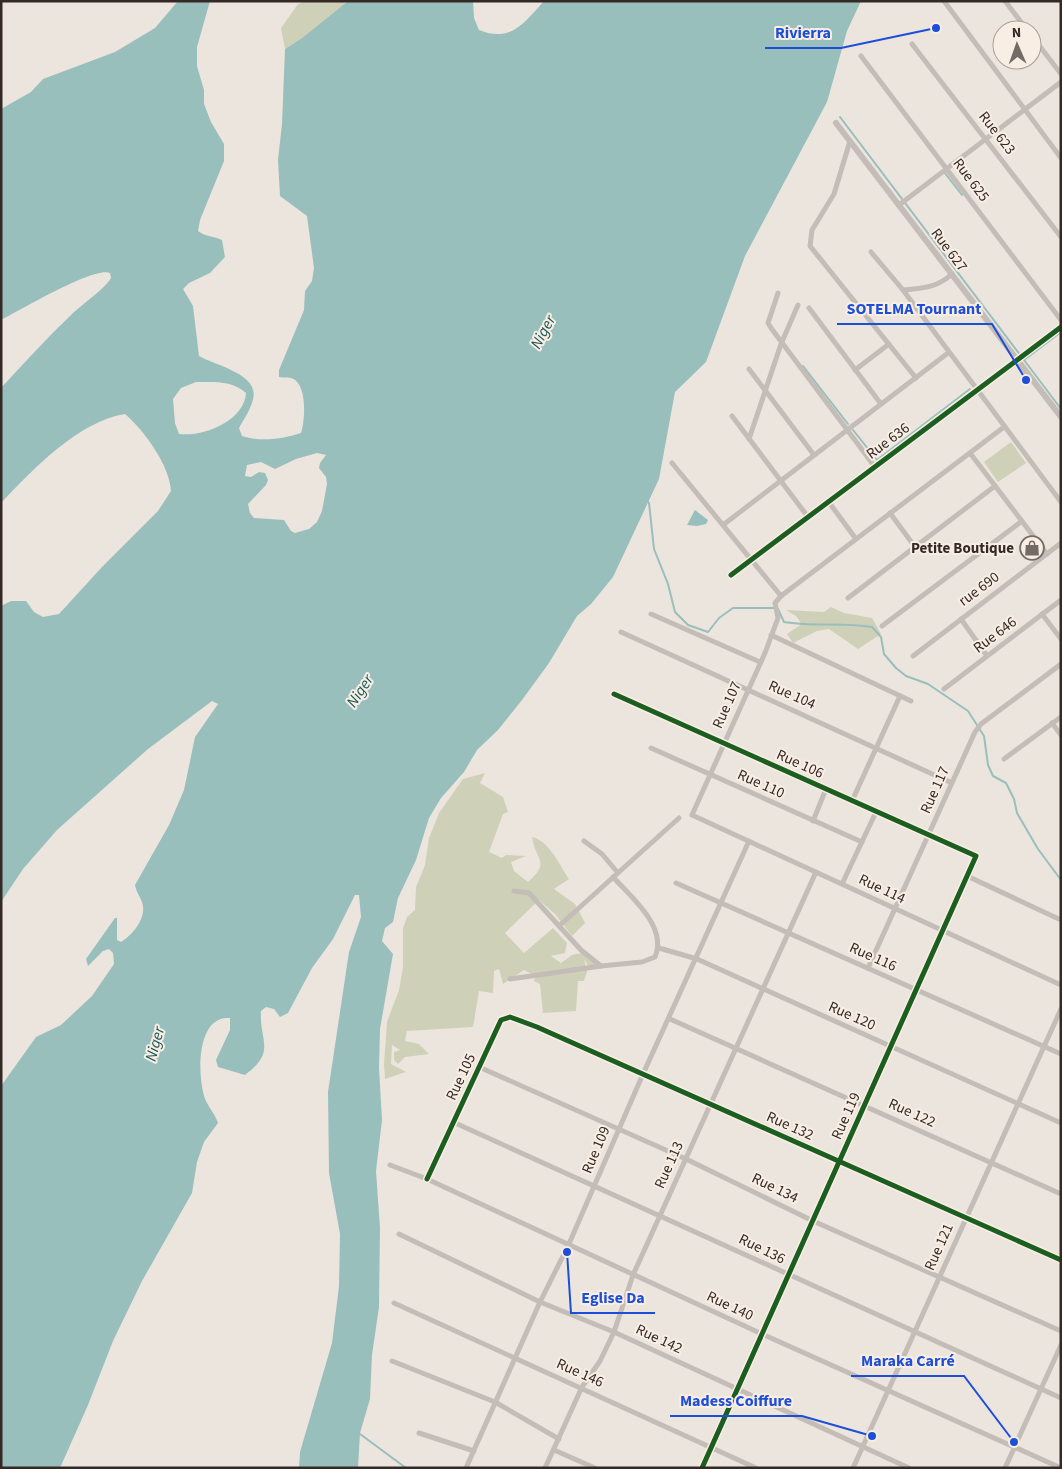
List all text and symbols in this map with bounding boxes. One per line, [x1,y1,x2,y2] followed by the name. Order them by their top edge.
[765,17,841,48] callout: Rivierra
[992,20,1042,70] north arrow
[775,22,831,44] text: Rivierra
[1012,23,1022,43] text: N
[973,107,1021,159] street label: Rue 623
[948,154,994,206] street label: Rue 625
[926,224,972,276] street label: Rue 627
[837,293,992,324] callout: SOTELMA Tournant
[847,298,981,320] text: SOTELMA Tournant
[525,310,562,353] water label: Niger
[862,418,914,464] street label: Rue 636
[1019,535,1045,561] shop icon: Petite Boutique
[911,538,1014,559] place label: Petite Boutique
[954,567,1004,611] street label: rue 690
[969,612,1021,658] street label: Rue 646
[341,669,380,712] water label: Niger
[765,675,819,715] street label: Rue 104
[707,678,747,732] street label: Rue 107
[773,744,827,784] street label: Rue 106
[915,763,955,817] street label: Rue 117
[734,764,788,804] street label: Rue 110
[855,869,909,909] street label: Rue 114
[846,937,900,977] street label: Rue 116
[825,996,879,1036] street label: Rue 120
[140,1023,171,1064] water label: Niger
[441,1050,481,1104] street label: Rue 105
[826,1089,866,1143] street label: Rue 119
[885,1093,939,1133] street label: Rue 122
[763,1106,817,1146] street label: Rue 132
[577,1123,615,1177] street label: Rue 109
[649,1138,689,1192] street label: Rue 113
[748,1168,802,1209] street label: Rue 134
[919,1220,959,1274] street label: Rue 121
[735,1229,789,1269] street label: Rue 136
[571,1282,655,1313] callout: Eglise Da
[703,1286,757,1326] street label: Rue 140
[581,1287,645,1309] text: Eglise Da
[632,1319,686,1359] street label: Rue 142
[851,1345,964,1376] callout: Maraka Carré
[861,1350,955,1372] text: Maraka Carré
[553,1353,607,1393] street label: Rue 146
[670,1385,802,1416] callout: Madess Coiffure
[680,1390,792,1412] text: Madess Coiffure

